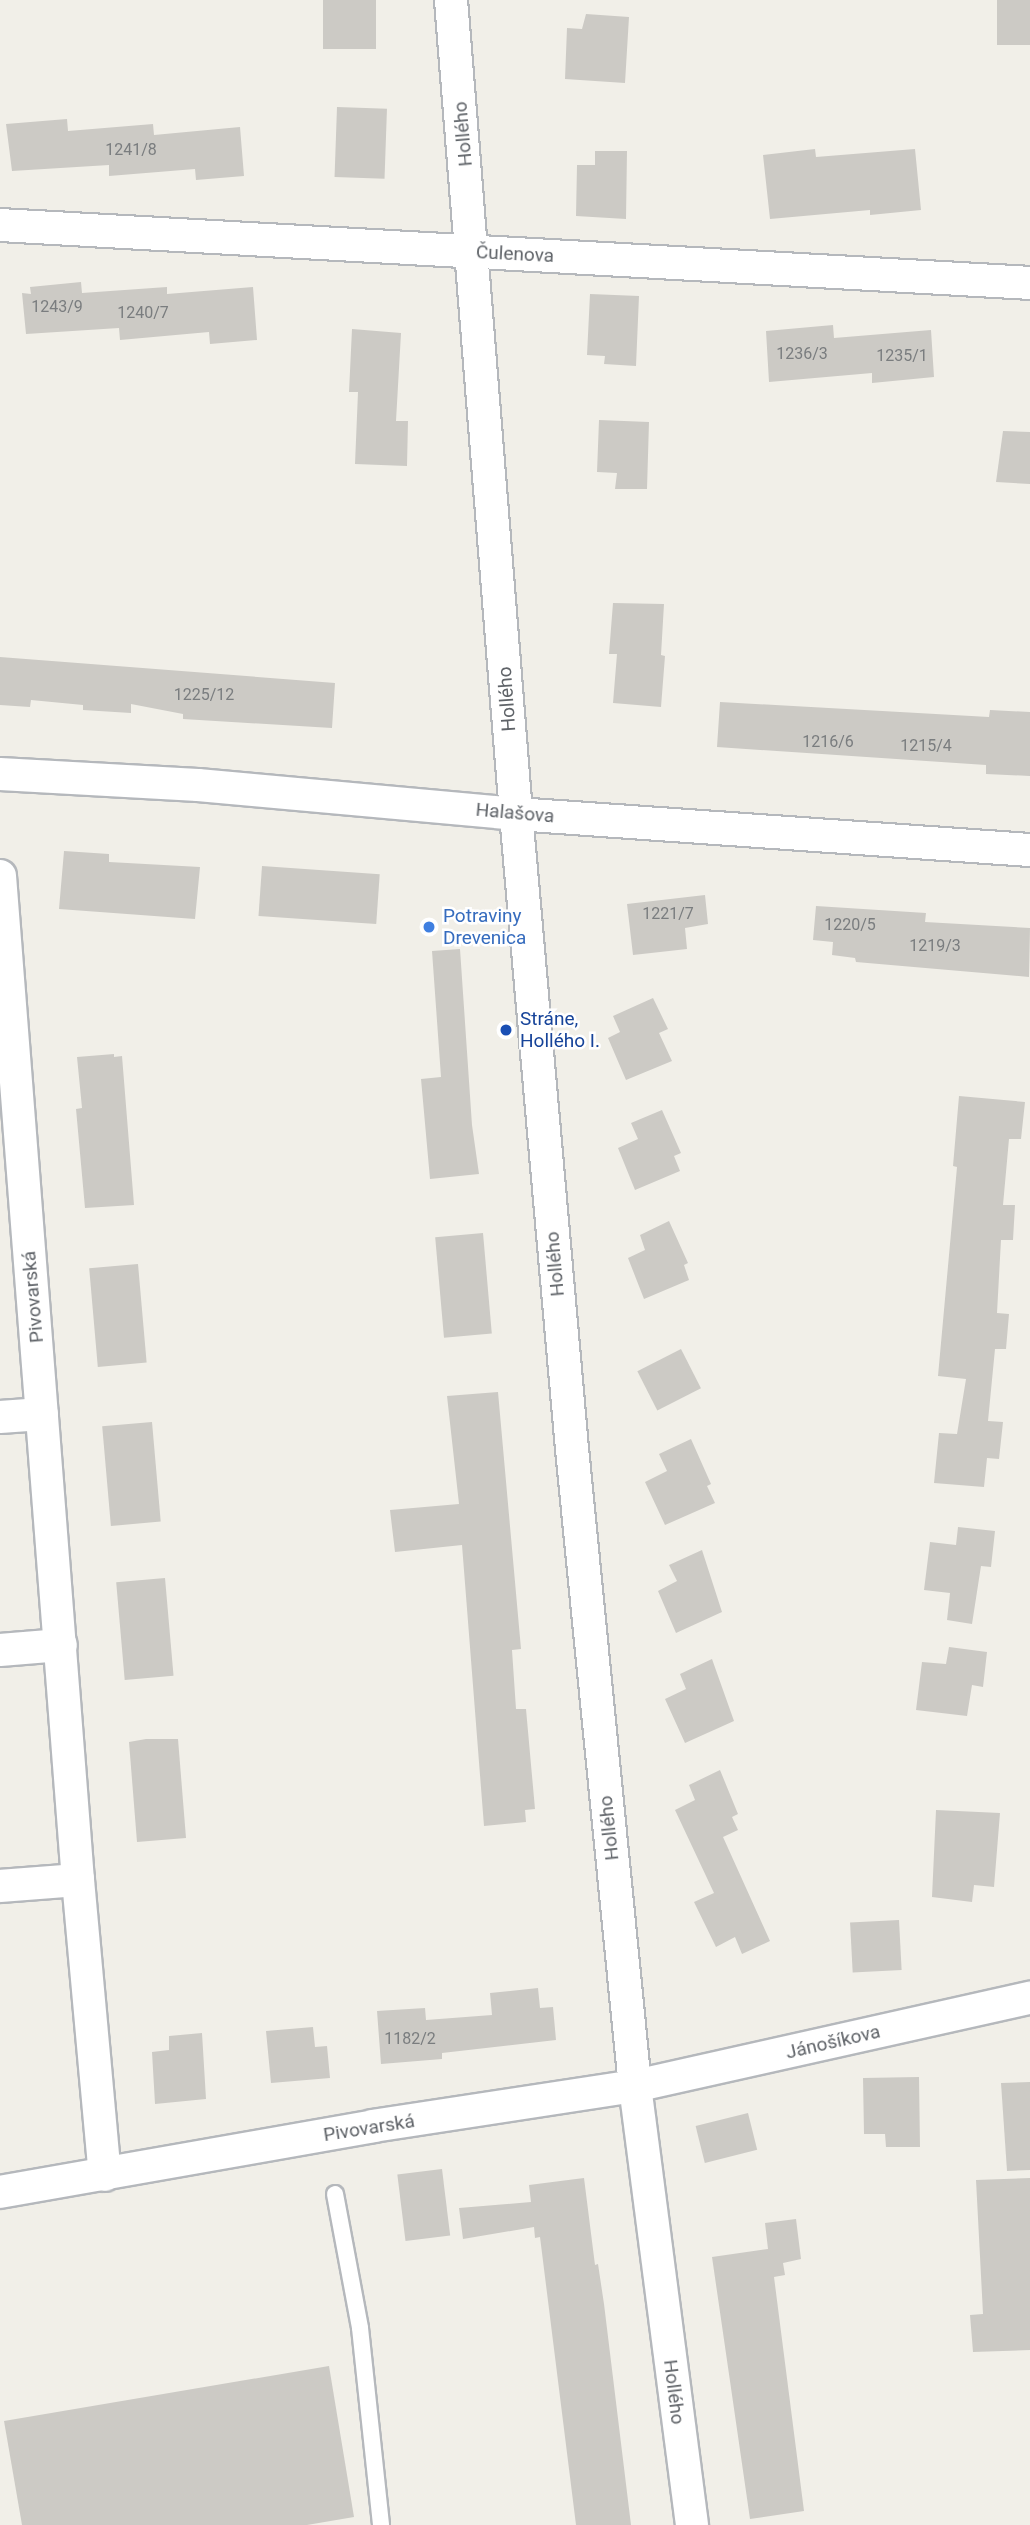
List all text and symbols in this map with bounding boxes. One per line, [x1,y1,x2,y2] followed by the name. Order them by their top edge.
[449,101,477,167] street label: Hollého
[105,140,157,160] house number: 1241/8
[475,241,555,267] street label: Čulenova
[31,297,83,317] house number: 1243/9
[117,303,169,323] house number: 1240/7
[776,344,828,364] house number: 1236/3
[876,346,928,366] house number: 1235/1
[493,666,521,732] street label: Hollého
[174,685,234,705] house number: 1225/12
[802,732,854,752] house number: 1216/6
[900,736,952,756] house number: 1215/4
[475,798,555,828] street label: Halašova
[642,904,694,924] house number: 1221/7
[443,905,526,949] place label: Potraviny Drevenica
[824,915,876,935] house number: 1220/5
[421,919,437,935] marker: Potraviny Drevenica
[909,936,961,956] house number: 1219/3
[520,1008,600,1052] place label: Stráne, Hollého I.
[498,1022,514,1038] marker: Stráne, Hollého I.
[541,1231,569,1297] street label: Hollého
[18,1250,48,1344] street label: Pivovarská
[594,1794,624,1862] street label: Hollého
[783,2020,883,2064] street label: Jánošíkova
[384,2029,436,2049] house number: 1182/2
[322,2110,416,2146] street label: Pivovarská
[659,2358,689,2426] street label: Hollého

